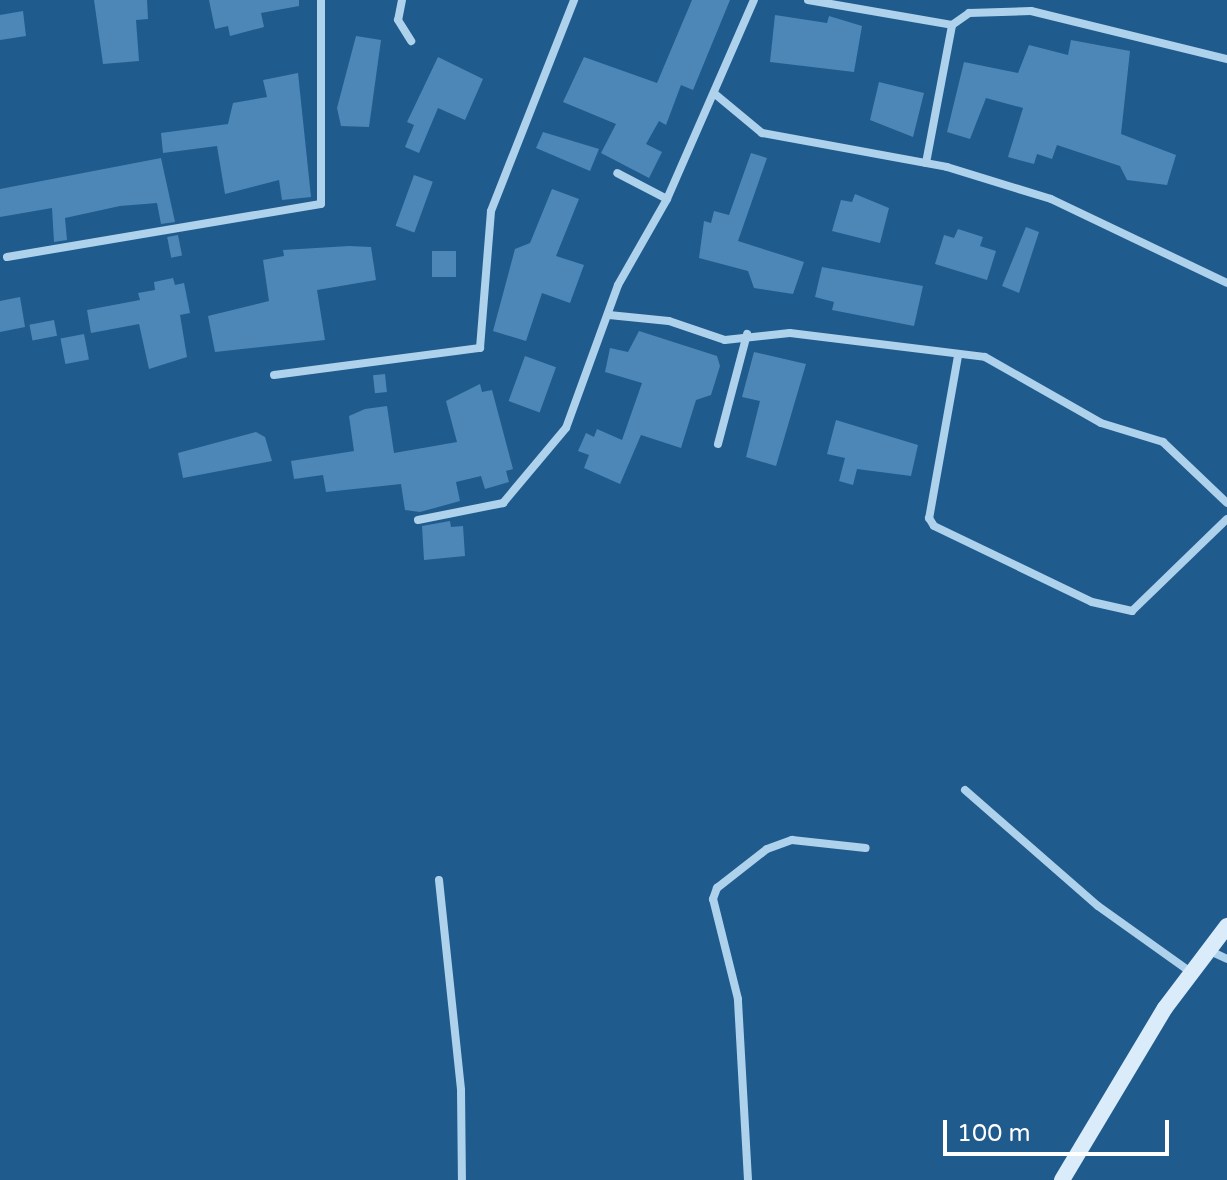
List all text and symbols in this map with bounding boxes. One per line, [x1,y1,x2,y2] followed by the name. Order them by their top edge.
[947,1104,1173,1154] scale bar
[957,1119,1031,1148] text: 100 m

